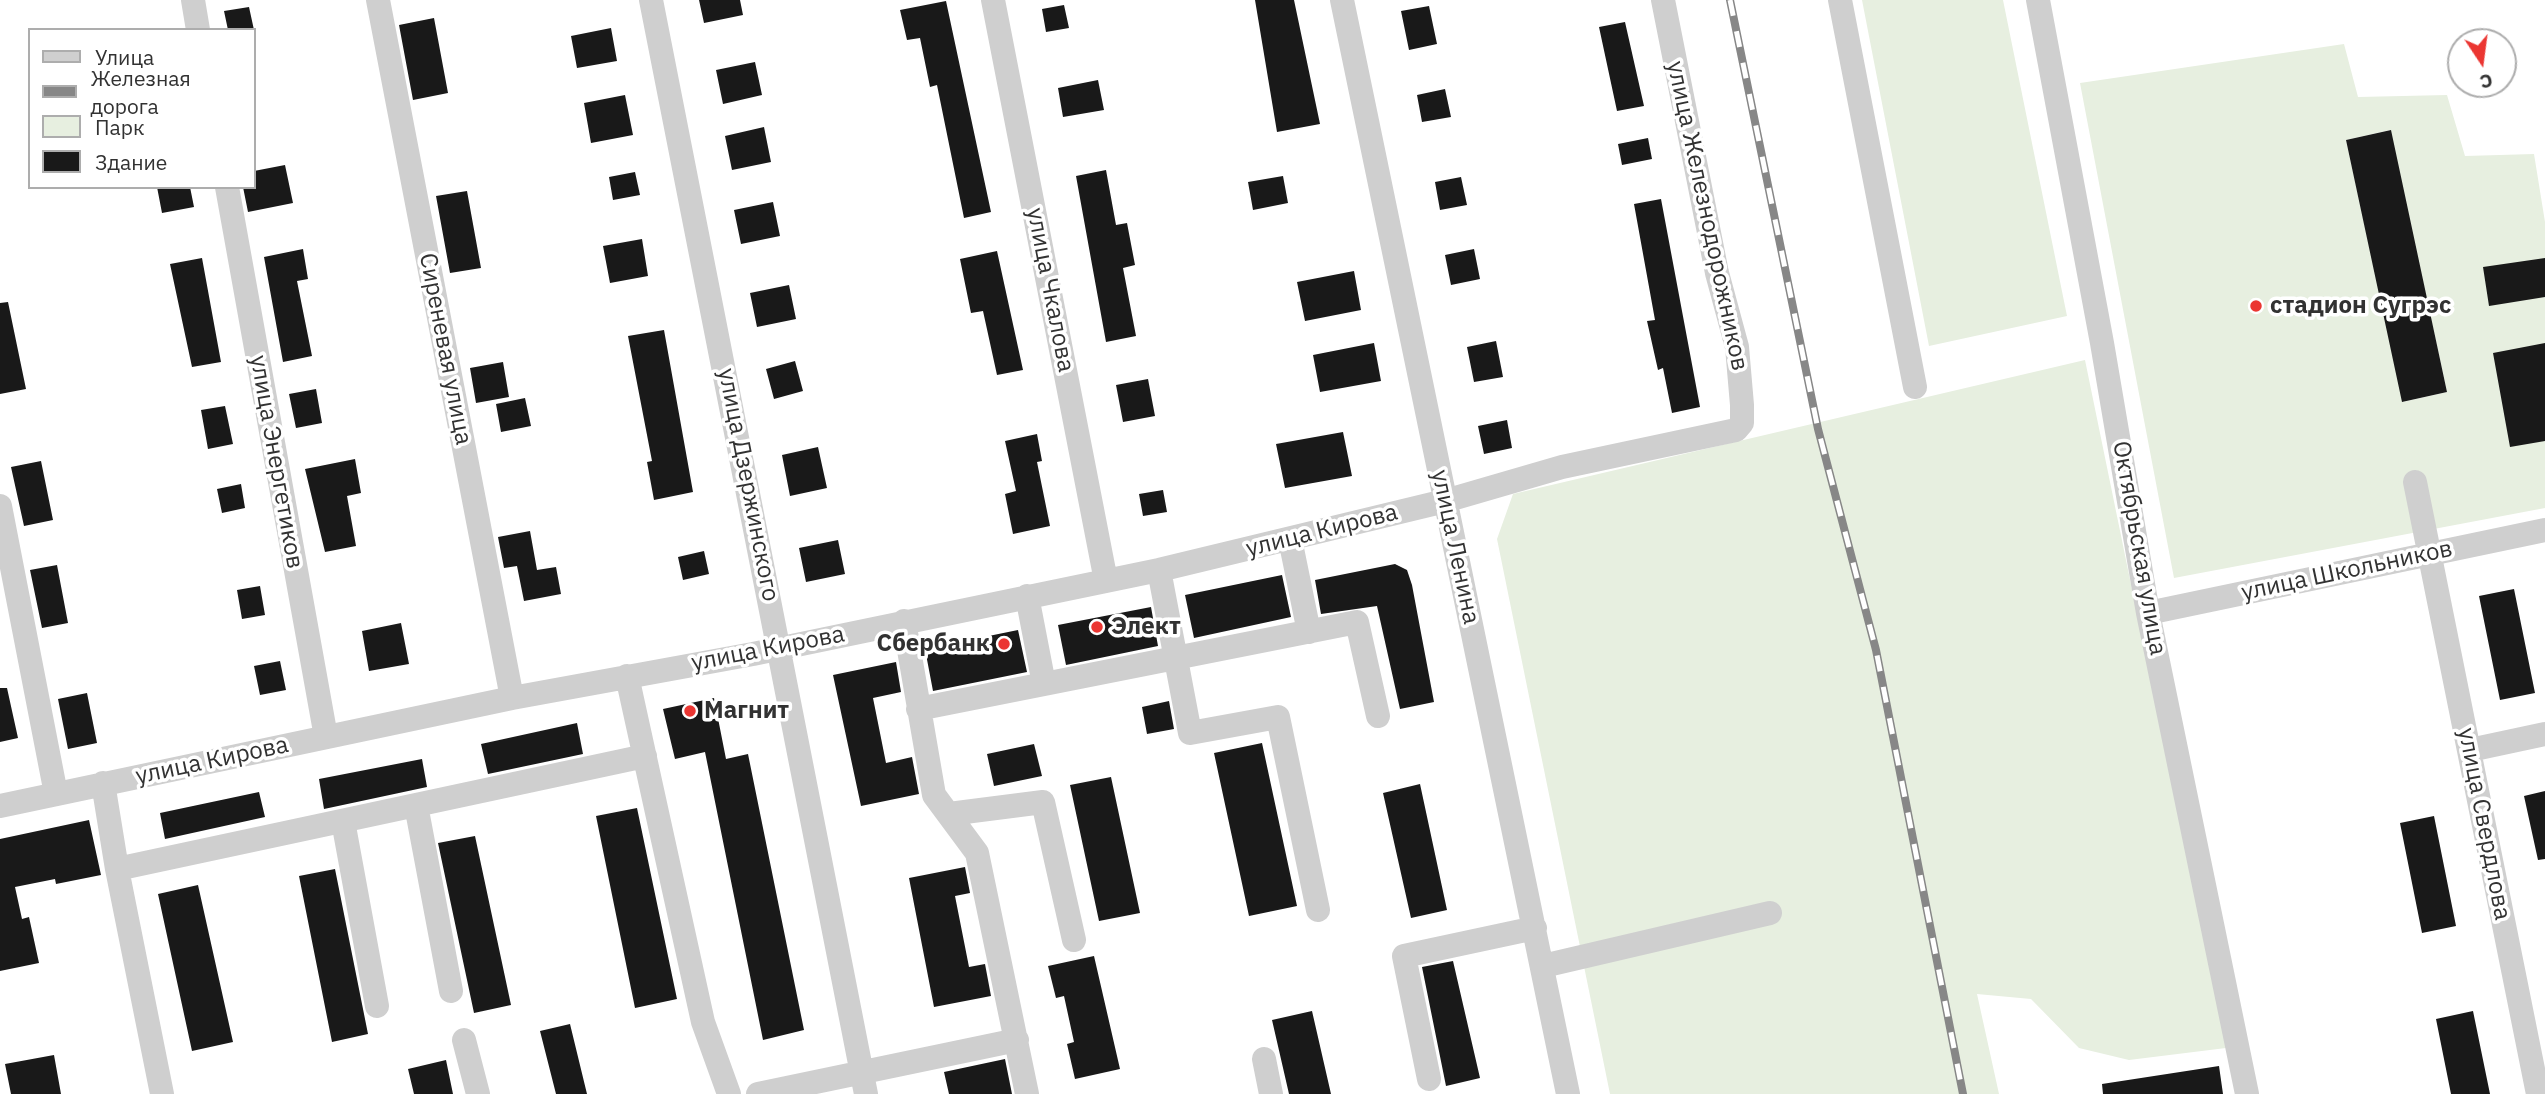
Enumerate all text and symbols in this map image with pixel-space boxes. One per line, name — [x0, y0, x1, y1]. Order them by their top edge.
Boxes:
legend — [28, 28, 256, 189]
north arrow — [2447, 28, 2517, 98]
text: Улица — [95, 43, 154, 71]
street label: улица Железнодорожников — [1660, 59, 1754, 373]
text: Железная дорога — [91, 64, 191, 120]
text: С — [2478, 68, 2495, 95]
text: Парк — [95, 113, 145, 141]
text: Здание — [95, 148, 167, 176]
street label: улица Чкалова — [1020, 205, 1080, 375]
street label: Сиреневая улица — [412, 251, 478, 447]
place label: стадион Сугрэс — [2270, 292, 2451, 320]
marker: стадион Сугрэс — [2248, 298, 2264, 314]
street label: улица Энергетиков — [243, 353, 309, 571]
street label: улица Дзержинского — [711, 366, 785, 604]
street label: Октябрьская улица — [2106, 439, 2172, 657]
street label: улица Ленина — [1425, 467, 1485, 627]
street label: улица Кирова — [1243, 498, 1401, 564]
street label: улица Школьников — [2239, 535, 2455, 607]
place label: Элект — [1111, 613, 1181, 641]
marker: Элект — [1089, 619, 1105, 635]
street label: улица Кирова — [689, 620, 847, 678]
place label: Сбербанк — [877, 630, 990, 658]
marker: Сбербанк — [996, 636, 1012, 652]
place label: Магнит — [704, 697, 789, 725]
marker: Магнит — [682, 703, 698, 719]
street label: улица Свердлова — [2451, 726, 2517, 922]
street label: улица Кирова — [133, 731, 291, 791]

